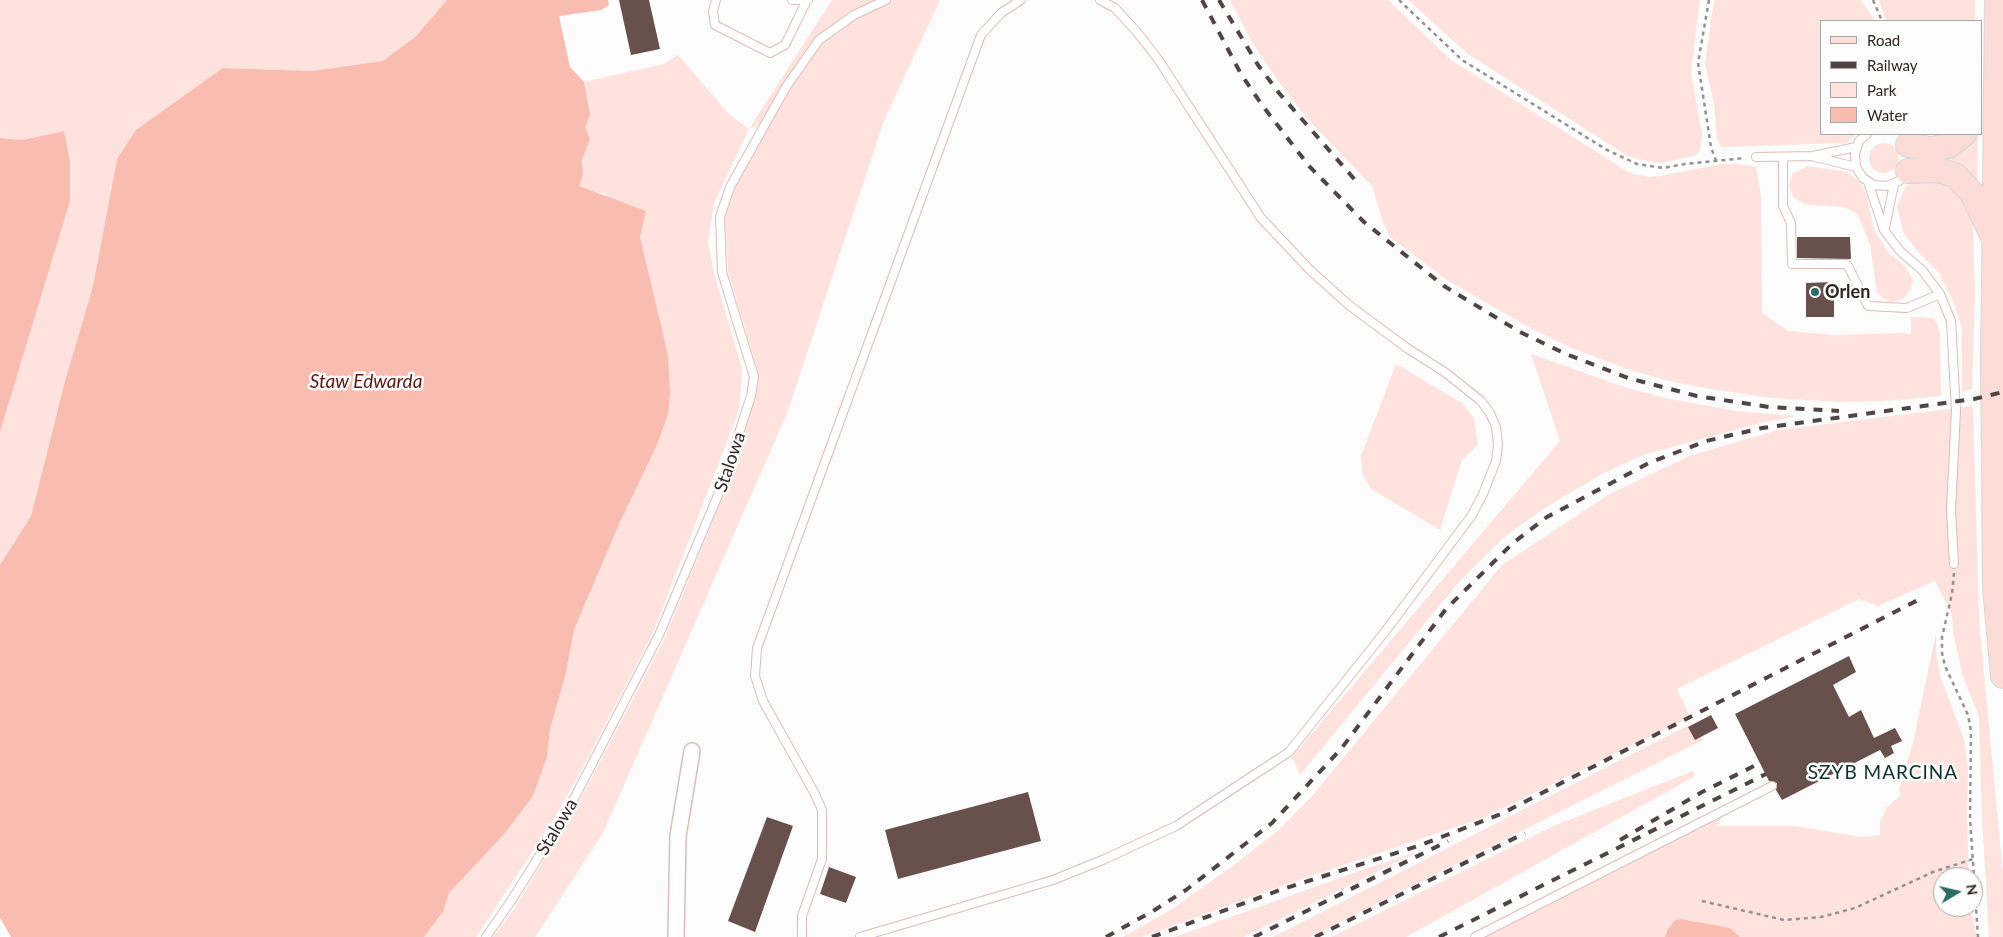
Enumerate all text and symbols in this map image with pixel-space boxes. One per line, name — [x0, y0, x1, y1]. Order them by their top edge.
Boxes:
legend — [1820, 20, 1983, 135]
text: Road — [1867, 31, 1900, 49]
text: Railway — [1867, 56, 1918, 74]
text: Park — [1867, 81, 1896, 99]
text: Water — [1867, 106, 1908, 124]
place label: Orlen — [1825, 281, 1870, 303]
marker: Orlen — [1809, 286, 1821, 298]
water label: Staw Edwarda — [310, 371, 422, 393]
street label: Stalowa — [710, 429, 750, 495]
district label: SZYB MARCINA — [1806, 762, 1960, 784]
street label: Stalowa — [532, 795, 582, 859]
north arrow — [1933, 867, 1983, 917]
text: N — [1963, 883, 1982, 896]

